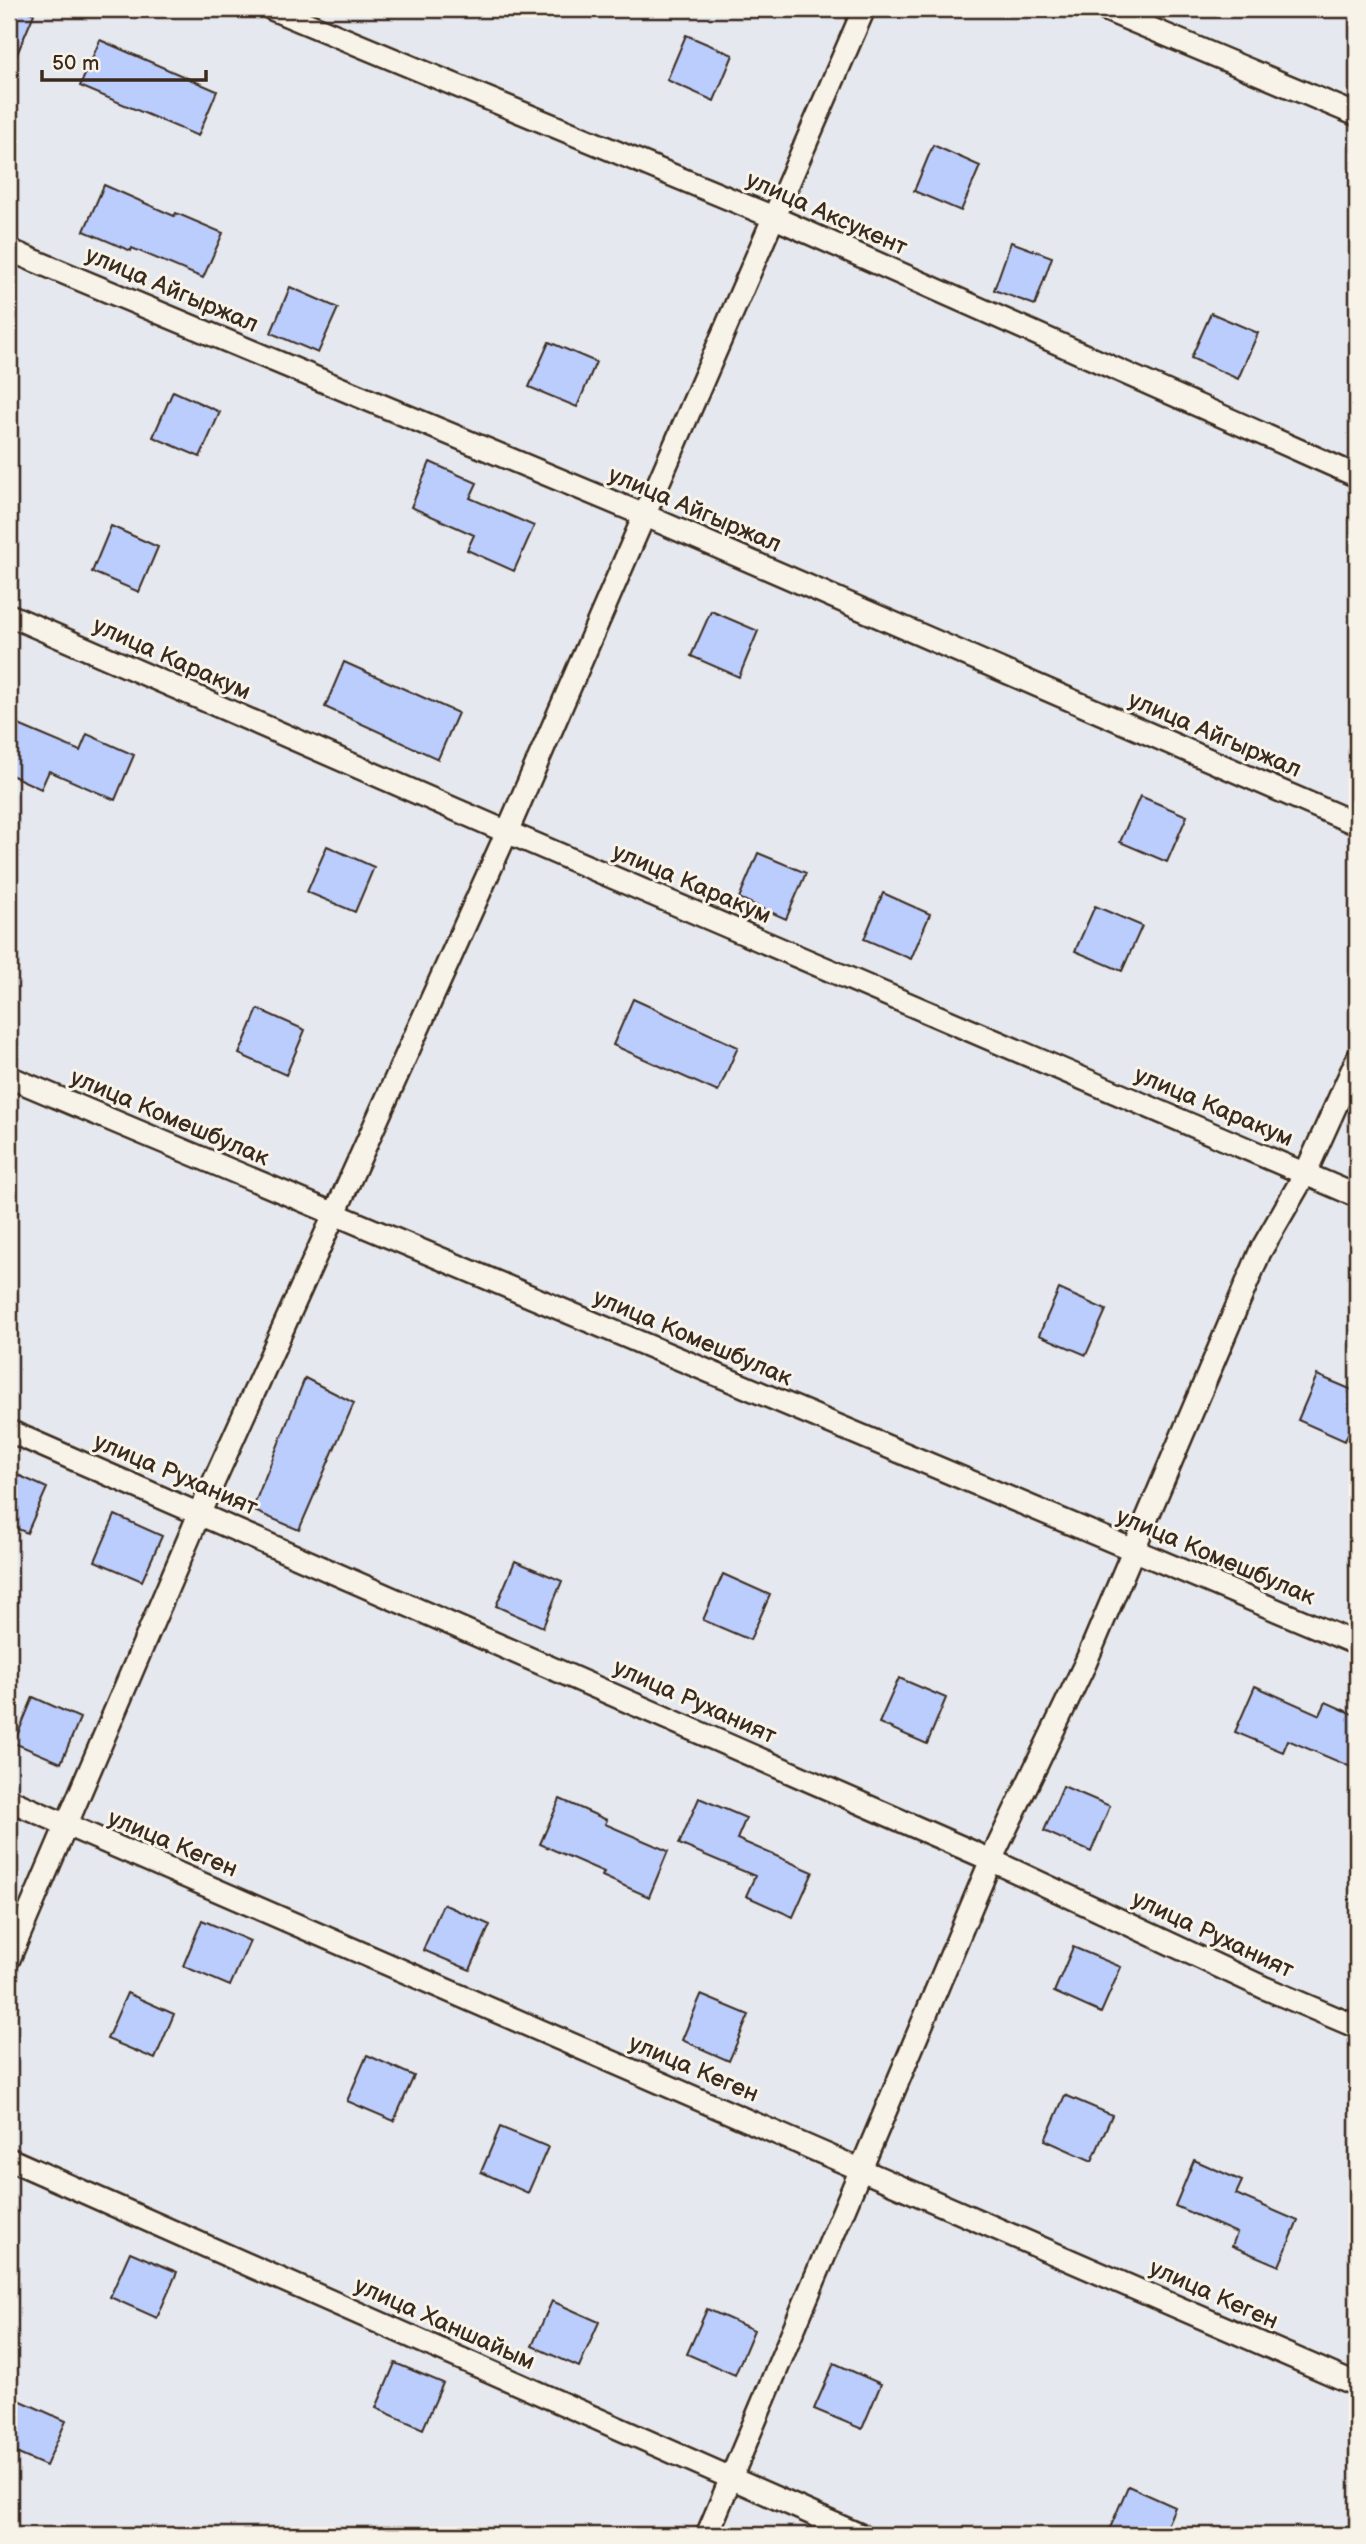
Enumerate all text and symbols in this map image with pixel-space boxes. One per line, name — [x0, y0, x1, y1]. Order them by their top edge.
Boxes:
scale bar — [42, 38, 206, 82]
text: 50 m — [52, 51, 99, 76]
street label: улица Аксукент — [742, 165, 912, 262]
street label: улица Айгыржал — [81, 240, 263, 339]
street label: улица Айгыржал — [604, 460, 786, 559]
street label: улица Каракум — [88, 611, 255, 706]
street label: улица Айгыржал — [1124, 685, 1306, 784]
street label: улица Каракум — [608, 837, 776, 930]
street label: улица Каракум — [1130, 1060, 1298, 1153]
street label: улица Комешбулак — [66, 1062, 274, 1173]
street label: улица Комешбулак — [589, 1282, 797, 1393]
street label: улица Руханият — [89, 1427, 262, 1522]
street label: улица Комешбулак — [1112, 1501, 1320, 1612]
street label: улица Руханият — [609, 1653, 781, 1750]
street label: улица Кеген — [104, 1803, 242, 1884]
street label: улица Руханият — [1127, 1884, 1298, 1985]
street label: улица Кеген — [625, 2028, 763, 2109]
street label: улица Кеген — [1145, 2253, 1283, 2336]
street label: улица Ханшайым — [350, 2271, 540, 2376]

